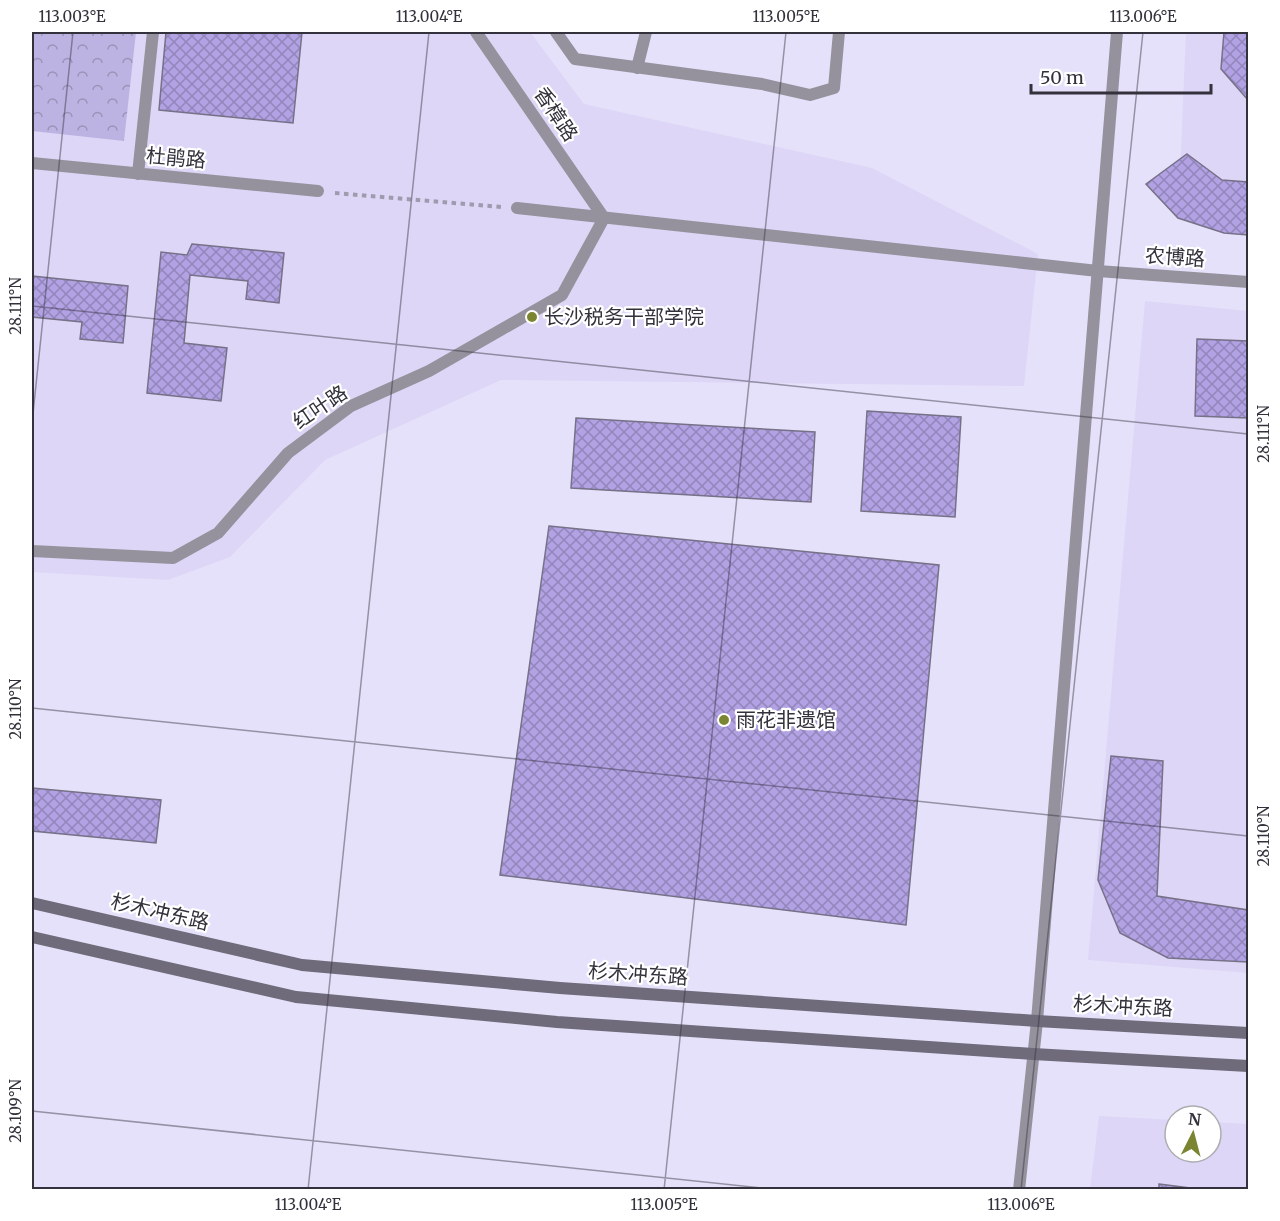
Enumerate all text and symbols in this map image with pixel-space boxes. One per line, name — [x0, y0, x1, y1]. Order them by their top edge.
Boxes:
text: 113.003°E — [39, 7, 106, 26]
text: 113.004°E — [396, 7, 463, 26]
text: 113.005°E — [752, 7, 820, 26]
text: 113.006°E — [1109, 7, 1177, 26]
scale bar — [1031, 57, 1211, 95]
text: 50 m — [1040, 66, 1084, 89]
street label: 香樟路 — [529, 82, 584, 146]
street label: 杜鹃路 — [145, 142, 207, 173]
street label: 农博路 — [1144, 242, 1206, 271]
text: 28.111°N — [6, 277, 25, 335]
place label: 长沙税务干部学院 — [544, 304, 704, 329]
marker: 长沙税务干部学院 — [525, 310, 539, 324]
street label: 红叶路 — [288, 379, 352, 434]
text: 28.111°N — [1254, 405, 1273, 463]
text: 28.110°N — [6, 678, 25, 739]
place label: 雨花非遗馆 — [736, 707, 836, 732]
marker: 雨花非遗馆 — [717, 713, 731, 727]
text: 28.110°N — [1254, 805, 1273, 866]
street label: 杉木冲东路 — [109, 888, 212, 935]
street label: 杉木冲东路 — [587, 958, 689, 989]
street label: 杉木冲东路 — [1072, 990, 1174, 1021]
text: 28.109°N — [6, 1079, 25, 1143]
north arrow — [1163, 1104, 1223, 1164]
text: N — [1187, 1108, 1202, 1130]
text: 113.004°E — [275, 1195, 342, 1214]
text: 113.005°E — [630, 1195, 698, 1214]
text: 113.006°E — [987, 1195, 1055, 1214]

